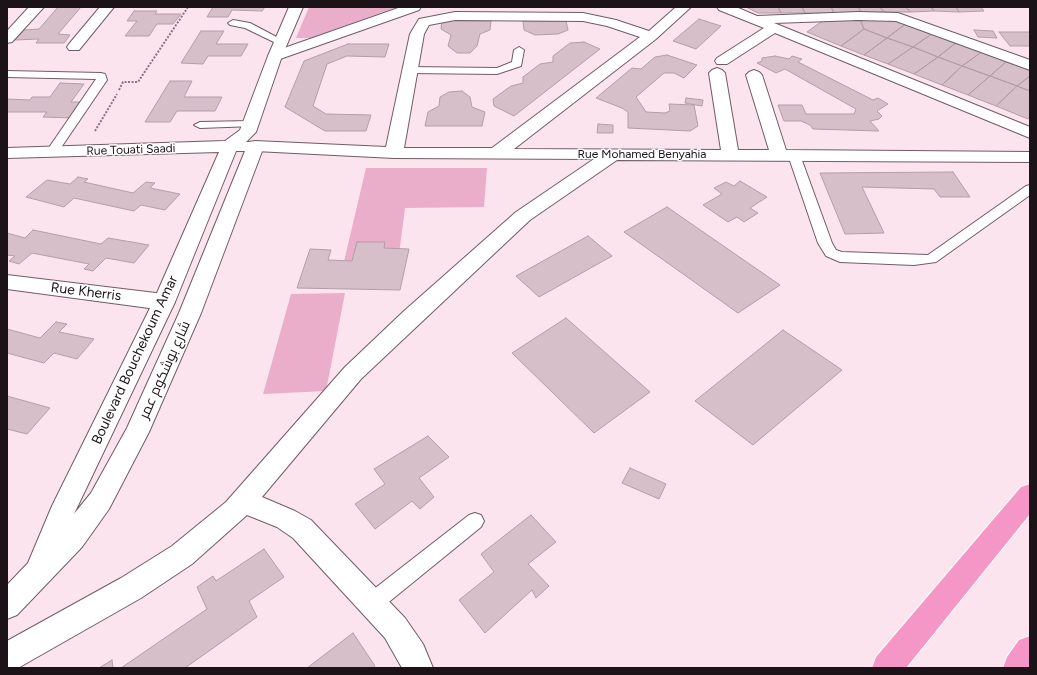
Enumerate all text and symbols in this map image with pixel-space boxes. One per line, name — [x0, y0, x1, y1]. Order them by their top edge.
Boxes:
street label: Rue Touati Saadi — [86, 141, 176, 159]
street label: Rue Mohamed Benyahia — [578, 147, 706, 161]
street label: Boulevard Bouchekoum Amar — [88, 273, 182, 447]
street label: Rue Kherris — [50, 279, 122, 305]
street label: شارع بوشكوم عمر — [136, 318, 194, 422]

